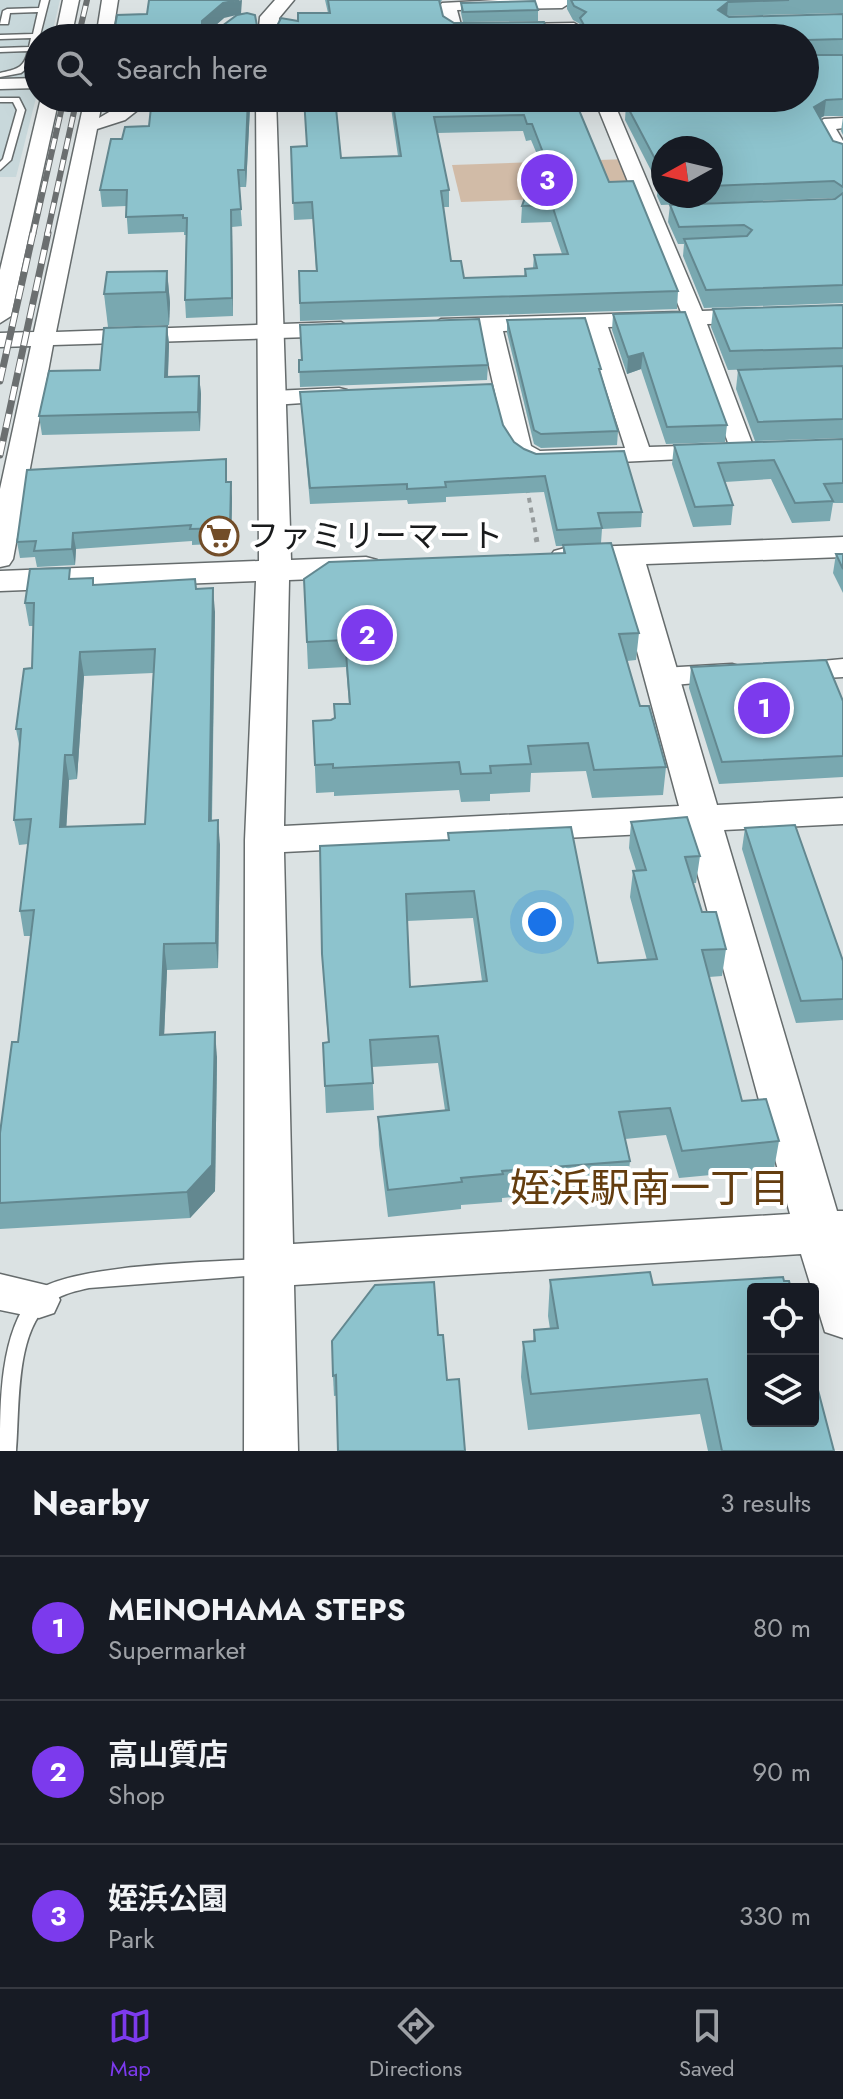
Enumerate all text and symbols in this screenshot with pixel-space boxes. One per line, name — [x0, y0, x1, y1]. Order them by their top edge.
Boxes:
search box — [24, 24, 819, 112]
icon: search — [52, 46, 96, 90]
text: Search here — [116, 47, 268, 90]
north arrow — [651, 136, 723, 208]
pin: 3 — [521, 150, 573, 210]
place label: ファミリーマート — [247, 513, 503, 559]
supermarket icon: ファミリーマート — [198, 515, 240, 557]
pin: 2 — [341, 605, 393, 665]
pin: 1 — [738, 678, 790, 738]
your location — [522, 902, 562, 942]
district label: 姪浜駅南一丁目 — [510, 1159, 790, 1217]
map controls — [747, 1283, 819, 1427]
button: locate — [747, 1283, 819, 1355]
button: layers — [747, 1355, 819, 1427]
text: Nearby — [32, 1479, 149, 1528]
text: 3 results — [720, 1484, 811, 1522]
text: MEINOHAMA STEPS — [108, 1588, 405, 1631]
text: 1 — [51, 1609, 65, 1647]
text: 80 m — [753, 1609, 811, 1647]
text: Supermarket — [108, 1631, 245, 1669]
text: 高山質店 — [108, 1733, 228, 1776]
text: 2 — [49, 1753, 67, 1791]
text: 90 m — [752, 1753, 811, 1791]
text: Shop — [108, 1776, 165, 1814]
text: 姪浜公園 — [108, 1877, 228, 1920]
text: 3 — [50, 1897, 66, 1935]
text: 330 m — [739, 1897, 811, 1935]
text: Park — [108, 1920, 154, 1958]
tab: Map — [108, 2004, 152, 2084]
tab: Directions — [369, 2004, 462, 2084]
tab: Saved — [679, 2004, 735, 2084]

